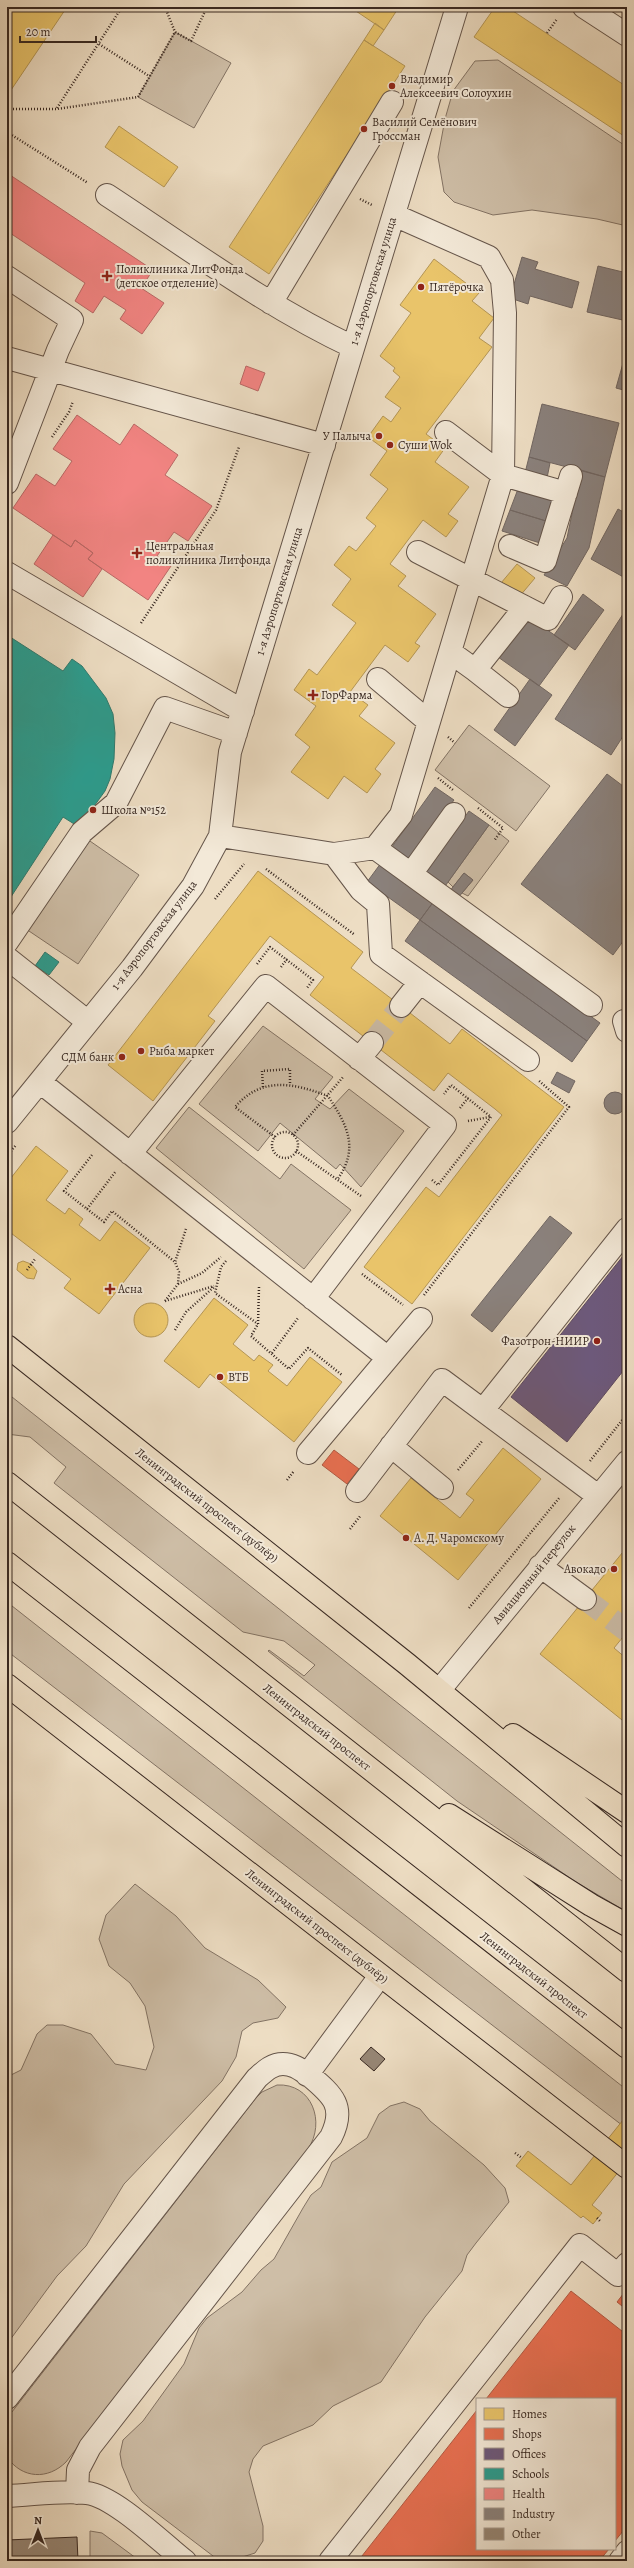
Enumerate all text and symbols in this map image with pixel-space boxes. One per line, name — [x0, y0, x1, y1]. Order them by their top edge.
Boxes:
scale bar — [20, 18, 96, 44]
text: 20 m — [26, 24, 50, 40]
place label: Владимир Алексеевич Солоухин — [399, 71, 512, 101]
marker: Владимир Алексеевич Солоухин — [387, 81, 397, 91]
place label: Василий Семёнович Гроссман — [372, 114, 477, 144]
marker: Василий Семёнович Гроссман — [359, 124, 369, 134]
street label: 1-я Аэропортовская улица — [346, 214, 400, 347]
place label: Поликлиника ЛитФонда (детское отделение) — [116, 261, 244, 291]
marker: Поликлиника ЛитФонда (детское отделение) — [101, 270, 113, 282]
place label: Пятёрочка — [429, 279, 484, 295]
marker: Пятёрочка — [416, 282, 426, 292]
place label: У Палыча — [323, 428, 371, 444]
marker: У Палыча — [374, 431, 384, 441]
place label: Суши Wok — [398, 437, 452, 453]
marker: Суши Wok — [385, 440, 395, 450]
street label: 1-я Аэропортовская улица — [252, 524, 306, 657]
place label: Центральная поликлиника Литфонда — [146, 538, 271, 568]
marker: Центральная поликлиника Литфонда — [131, 547, 143, 559]
place label: ГорФарма — [321, 687, 373, 703]
marker: ГорФарма — [308, 690, 318, 700]
place label: Школа №152 — [101, 802, 166, 818]
marker: Школа №152 — [88, 805, 98, 815]
street label: 1-я Аэропортовская улица — [107, 877, 201, 993]
place label: Рыба маркет — [149, 1043, 215, 1059]
marker: Рыба маркет — [136, 1046, 146, 1056]
place label: СДМ банк — [61, 1049, 114, 1065]
marker: СДМ банк — [117, 1052, 127, 1062]
place label: Асна — [117, 1281, 143, 1297]
marker: Асна — [105, 1284, 115, 1294]
place label: Фазотрон-НИИР — [501, 1333, 589, 1349]
marker: Фазотрон-НИИР — [592, 1336, 602, 1346]
place label: ВТБ — [228, 1369, 249, 1385]
marker: ВТБ — [215, 1372, 225, 1382]
street label: Ленинградский проспект (дублёр) — [132, 1444, 282, 1566]
street label: Авиационный переулок — [488, 1521, 579, 1628]
place label: А. Д. Чаромскому — [413, 1530, 504, 1546]
marker: А. Д. Чаромскому — [401, 1533, 411, 1543]
place label: Авокадо — [563, 1561, 606, 1577]
marker: Авокадо — [609, 1564, 619, 1574]
street label: Ленинградский проспект — [260, 1680, 375, 1775]
street label: Ленинградский проспект (дублёр) — [242, 1865, 392, 1987]
street label: Ленинградский проспект — [477, 1928, 592, 2023]
legend — [476, 2398, 616, 2550]
text: Homes — [512, 2406, 547, 2422]
text: Shops — [512, 2426, 542, 2442]
text: Offices — [512, 2446, 546, 2462]
text: Schools — [512, 2466, 549, 2482]
text: Health — [512, 2486, 546, 2502]
text: Industry — [512, 2506, 555, 2522]
north arrow — [18, 2510, 58, 2550]
text: N — [34, 2513, 42, 2528]
text: Other — [512, 2526, 541, 2542]

